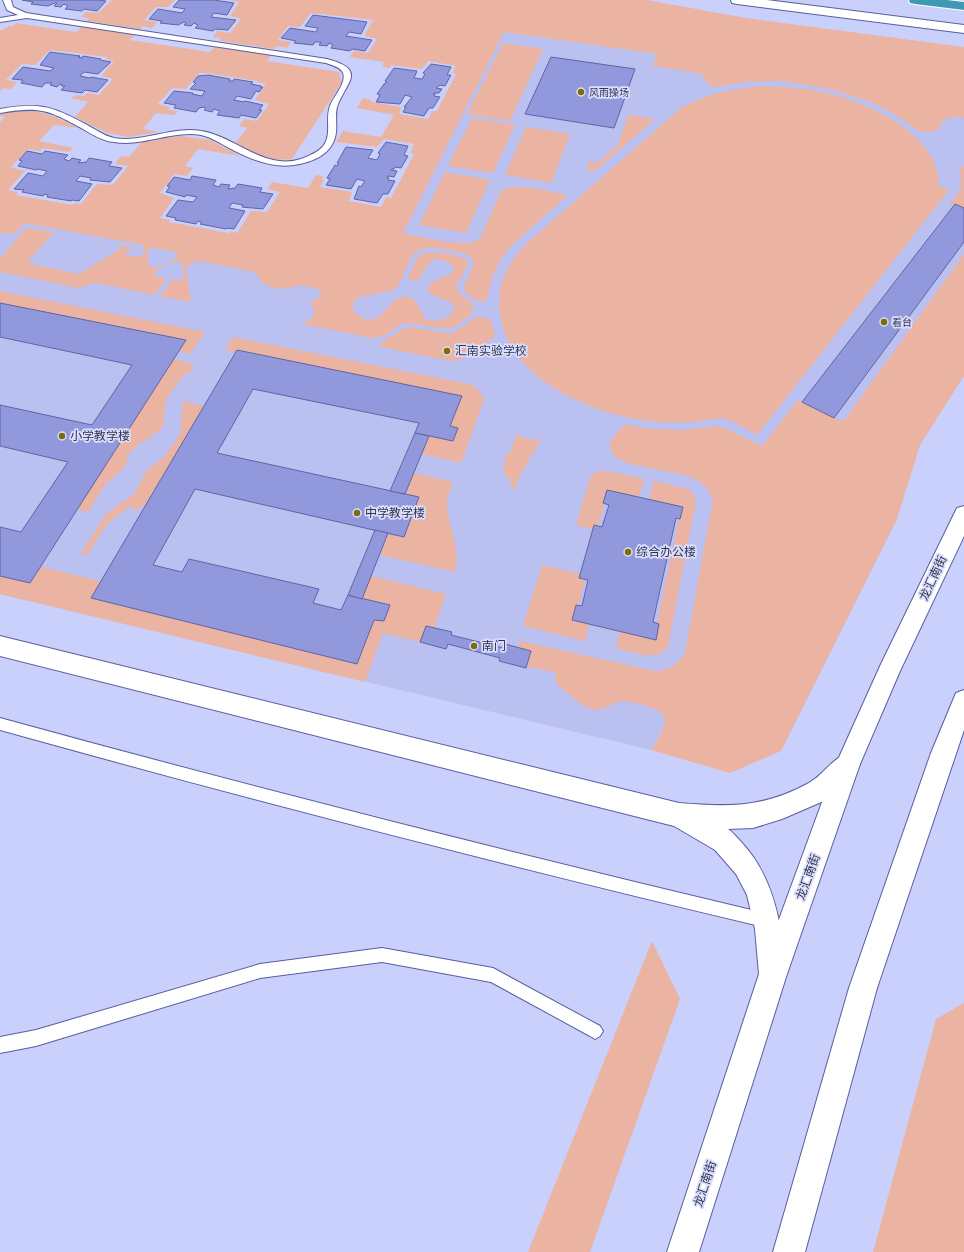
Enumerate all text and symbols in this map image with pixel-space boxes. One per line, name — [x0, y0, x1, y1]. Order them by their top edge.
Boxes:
marker: 风雨操场 — [576, 87, 586, 97]
place label: 风雨操场 — [589, 87, 629, 99]
marker: 看台 — [879, 317, 889, 327]
place label: 看台 — [892, 317, 912, 329]
place label: 汇南实验学校 — [455, 344, 527, 359]
marker: 汇南实验学校 — [442, 346, 452, 356]
place label: 小学教学楼 — [70, 429, 130, 444]
marker: 小学教学楼 — [57, 431, 67, 441]
place label: 中学教学楼 — [365, 506, 425, 521]
marker: 中学教学楼 — [352, 508, 362, 518]
place label: 综合办公楼 — [636, 545, 696, 560]
marker: 综合办公楼 — [623, 547, 633, 557]
street label: 龙汇南街 — [917, 553, 950, 603]
place label: 南门 — [482, 639, 506, 654]
marker: 南门 — [469, 641, 479, 651]
street label: 龙汇南街 — [793, 852, 824, 902]
street label: 龙汇南街 — [691, 1159, 720, 1209]

